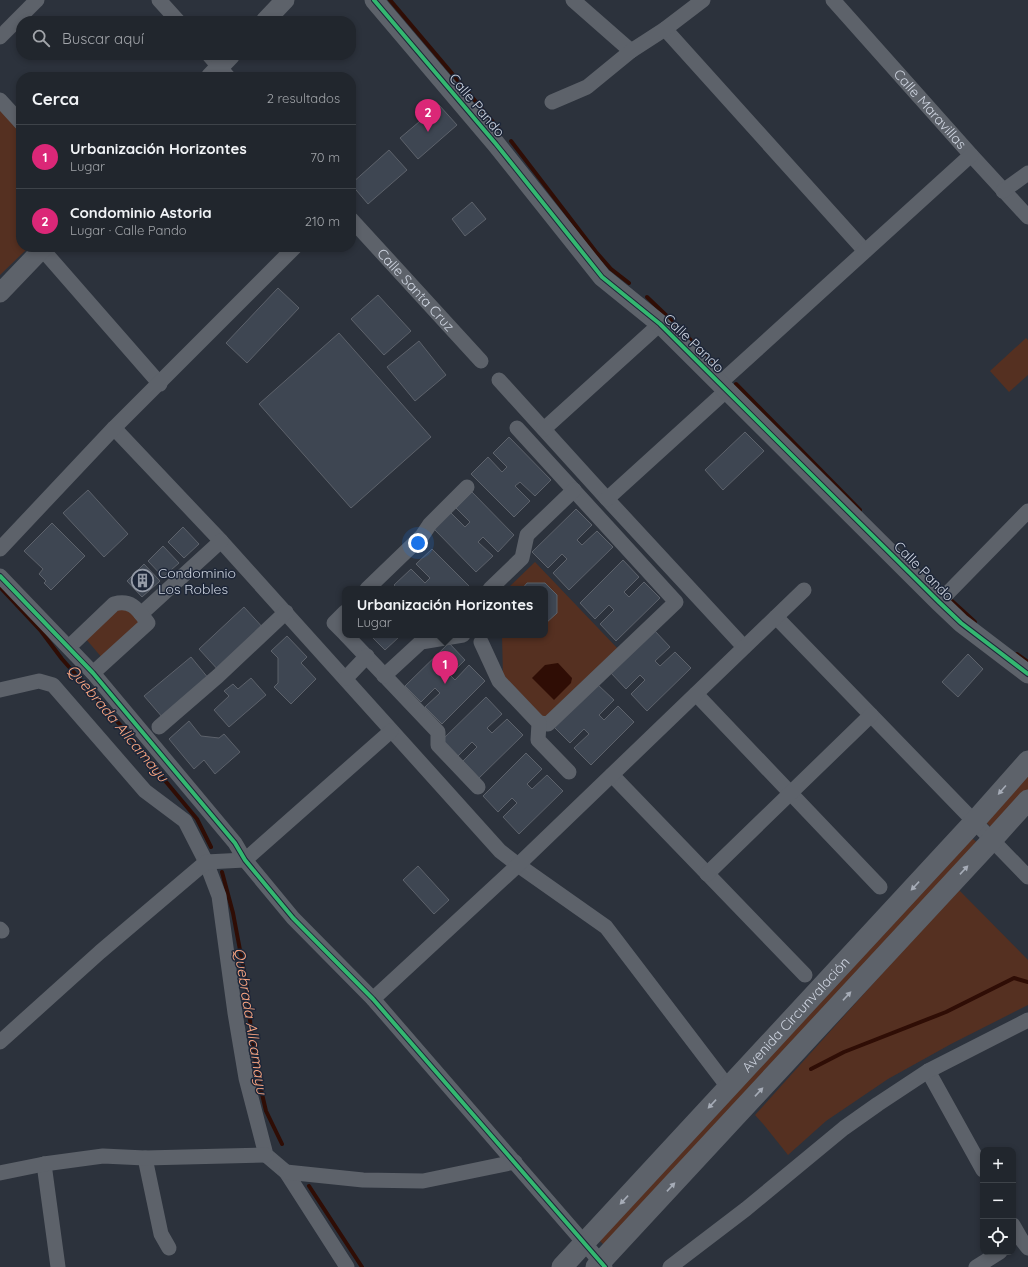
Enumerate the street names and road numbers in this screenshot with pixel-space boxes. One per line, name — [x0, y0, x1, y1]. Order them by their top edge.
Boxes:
street label: Calle Maravillas — [890, 65, 970, 153]
street label: Calle Pando — [445, 70, 509, 140]
street label: Calle Santa Cruz — [373, 244, 459, 335]
street label: Calle Pando — [660, 310, 728, 376]
street label: Calle Pando — [890, 537, 958, 605]
street label: Avenida Circunvalación — [738, 953, 854, 1076]

